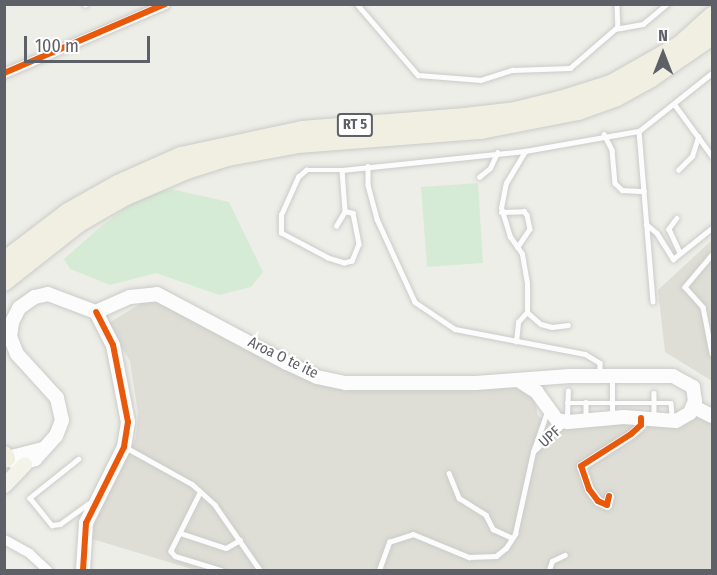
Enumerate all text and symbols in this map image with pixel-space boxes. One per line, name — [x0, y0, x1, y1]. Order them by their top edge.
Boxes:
scale bar — [27, 24, 153, 62]
north arrow — [633, 24, 693, 84]
text: N — [658, 26, 668, 45]
text: 100 m — [35, 35, 79, 57]
road number: RT 5 — [336, 114, 374, 136]
street label: Aroa O te ite — [245, 333, 321, 383]
street label: UPF — [535, 423, 565, 451]

